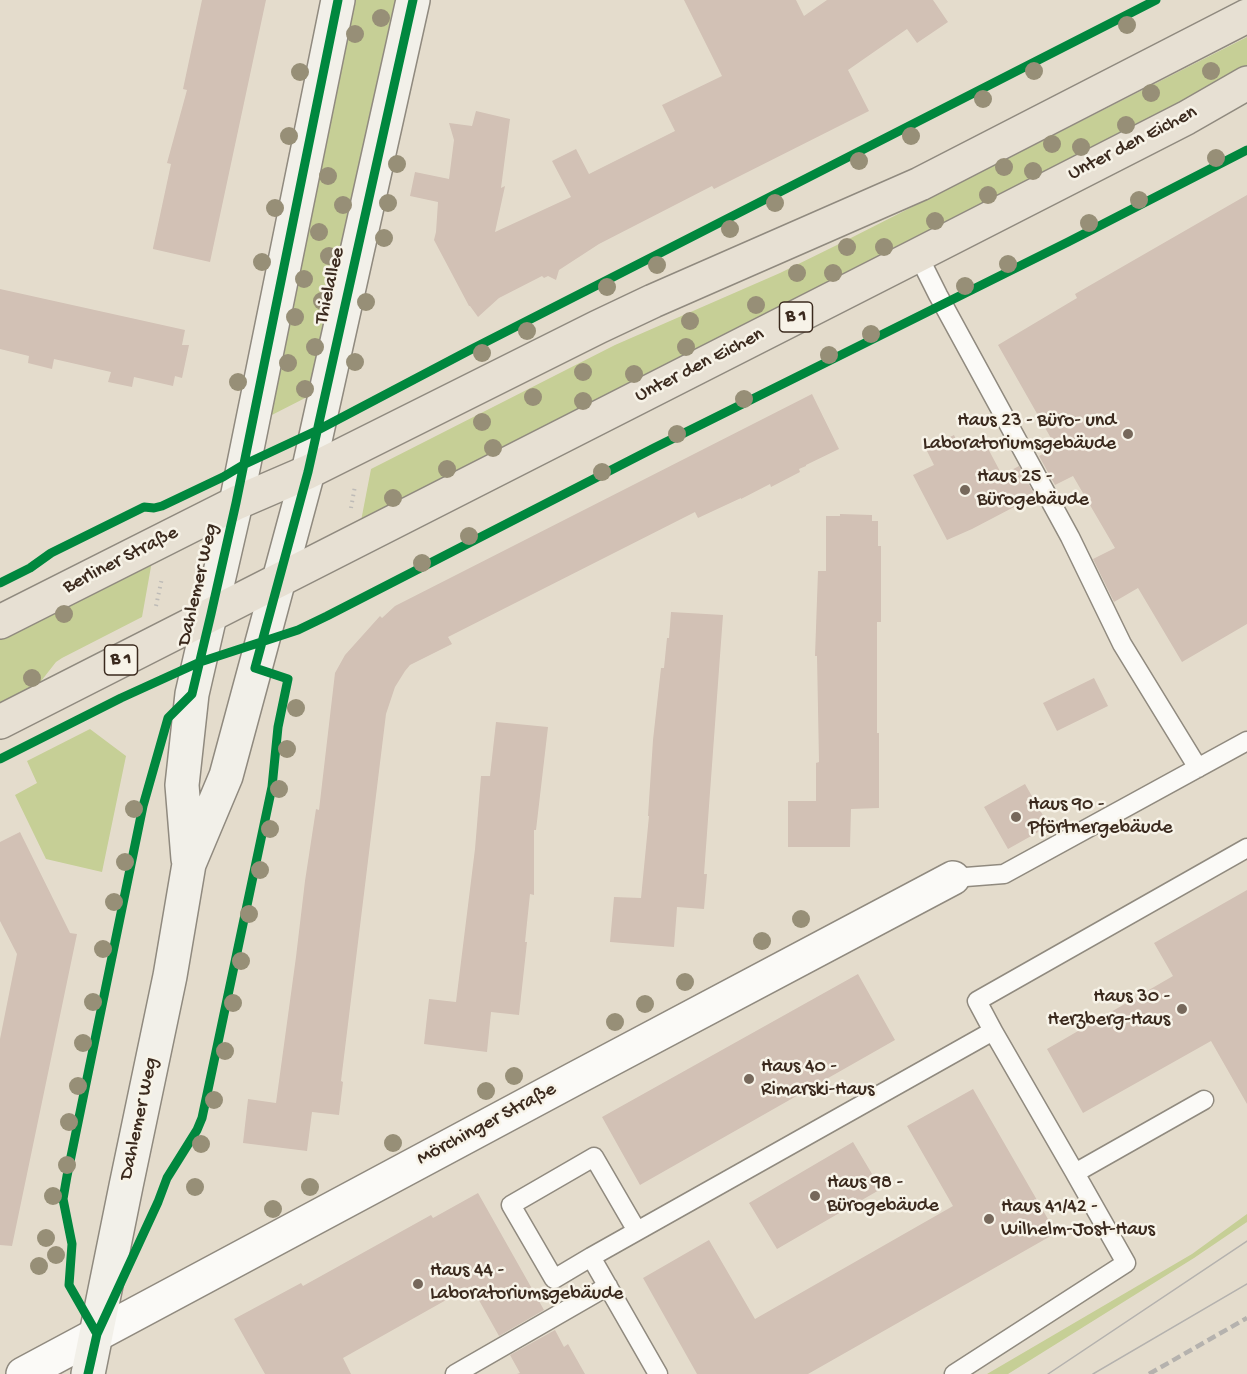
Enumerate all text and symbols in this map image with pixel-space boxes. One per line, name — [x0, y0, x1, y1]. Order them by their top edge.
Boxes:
street label: Unter den Eichen — [1064, 101, 1202, 187]
street label: Thielallee — [311, 245, 351, 327]
road number: B 1 — [780, 302, 812, 332]
street label: Unter den Eichen — [631, 323, 769, 409]
place label: Haus 23 - Büro- und Laboratoriumsgebäude — [923, 410, 1116, 457]
marker: Haus 23 - Büro- und Laboratoriumsgebäude — [1121, 427, 1135, 441]
place label: Haus 25 - Bürogebäude — [977, 466, 1089, 513]
marker: Haus 25 - Bürogebäude — [958, 483, 972, 497]
street label: Berliner Straße — [59, 522, 183, 600]
street label: Dahlemer Weg — [173, 522, 225, 648]
road number: B 1 — [104, 645, 138, 675]
place label: Haus 90 - Pförtnergebäude — [1028, 794, 1172, 841]
marker: Haus 90 - Pförtnergebäude — [1009, 810, 1023, 824]
place label: Haus 30 - Herzberg-Haus — [1047, 986, 1170, 1033]
marker: Haus 30 - Herzberg-Haus — [1175, 1002, 1189, 1016]
street label: Dahlemer Weg — [115, 1056, 165, 1182]
place label: Haus 40 - Rimarski-Haus — [761, 1056, 874, 1103]
marker: Haus 40 - Rimarski-Haus — [742, 1072, 756, 1086]
street label: Mörchinger Straße — [413, 1078, 561, 1172]
place label: Haus 98 - Bürogebäude — [827, 1172, 939, 1219]
marker: Haus 98 - Bürogebäude — [808, 1189, 822, 1203]
place label: Haus 41/42 - Wilhelm-Jost-Haus — [1001, 1196, 1155, 1243]
marker: Haus 41/42 - Wilhelm-Jost-Haus — [982, 1212, 996, 1226]
place label: Haus 44 - Laboratoriumsgebäude — [430, 1260, 623, 1307]
marker: Haus 44 - Laboratoriumsgebäude — [411, 1277, 425, 1291]

